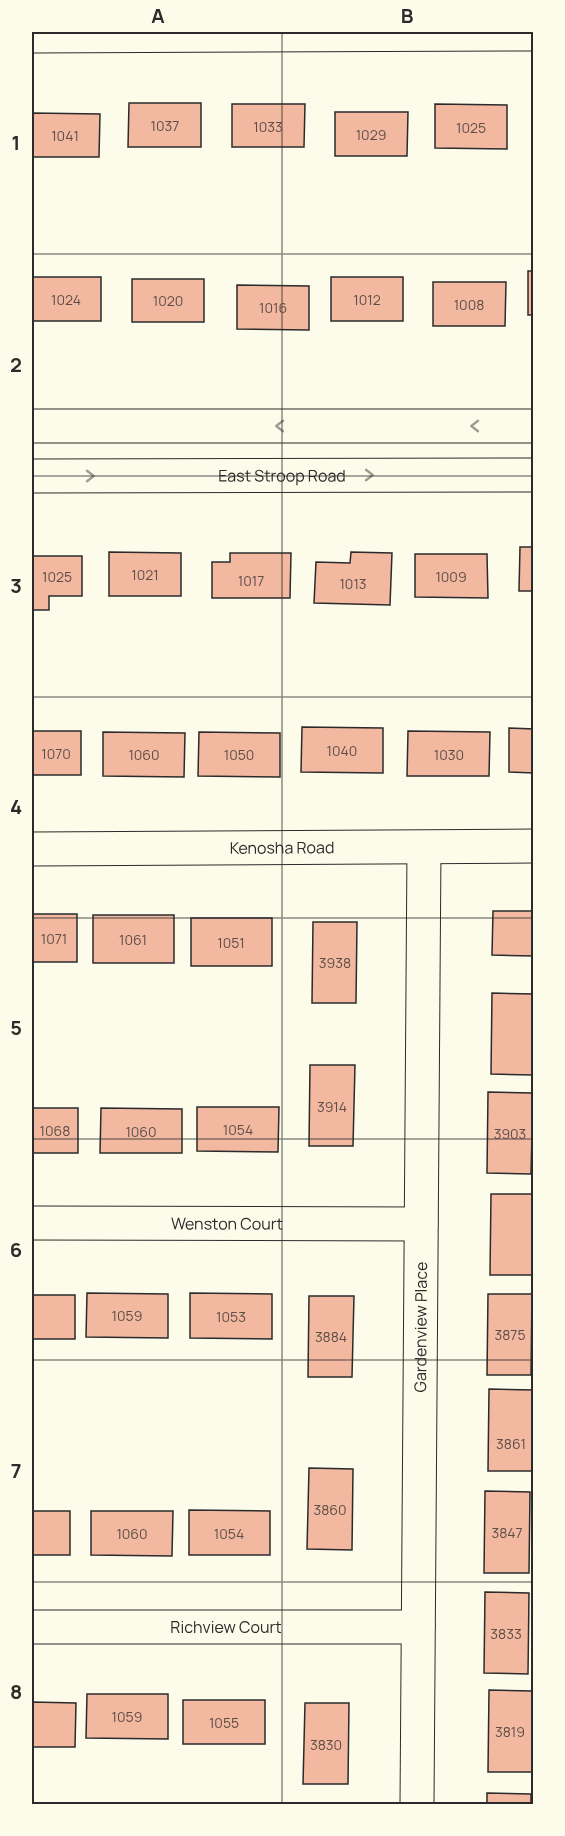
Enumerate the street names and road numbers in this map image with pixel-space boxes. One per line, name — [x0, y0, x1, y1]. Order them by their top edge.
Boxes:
street label: East Stroop Road — [218, 464, 346, 487]
street label: Kenosha Road — [230, 836, 334, 859]
street label: Wenston Court — [171, 1212, 283, 1235]
street label: Gardenview Place — [409, 1262, 432, 1392]
street label: Richview Court — [170, 1616, 282, 1638]

